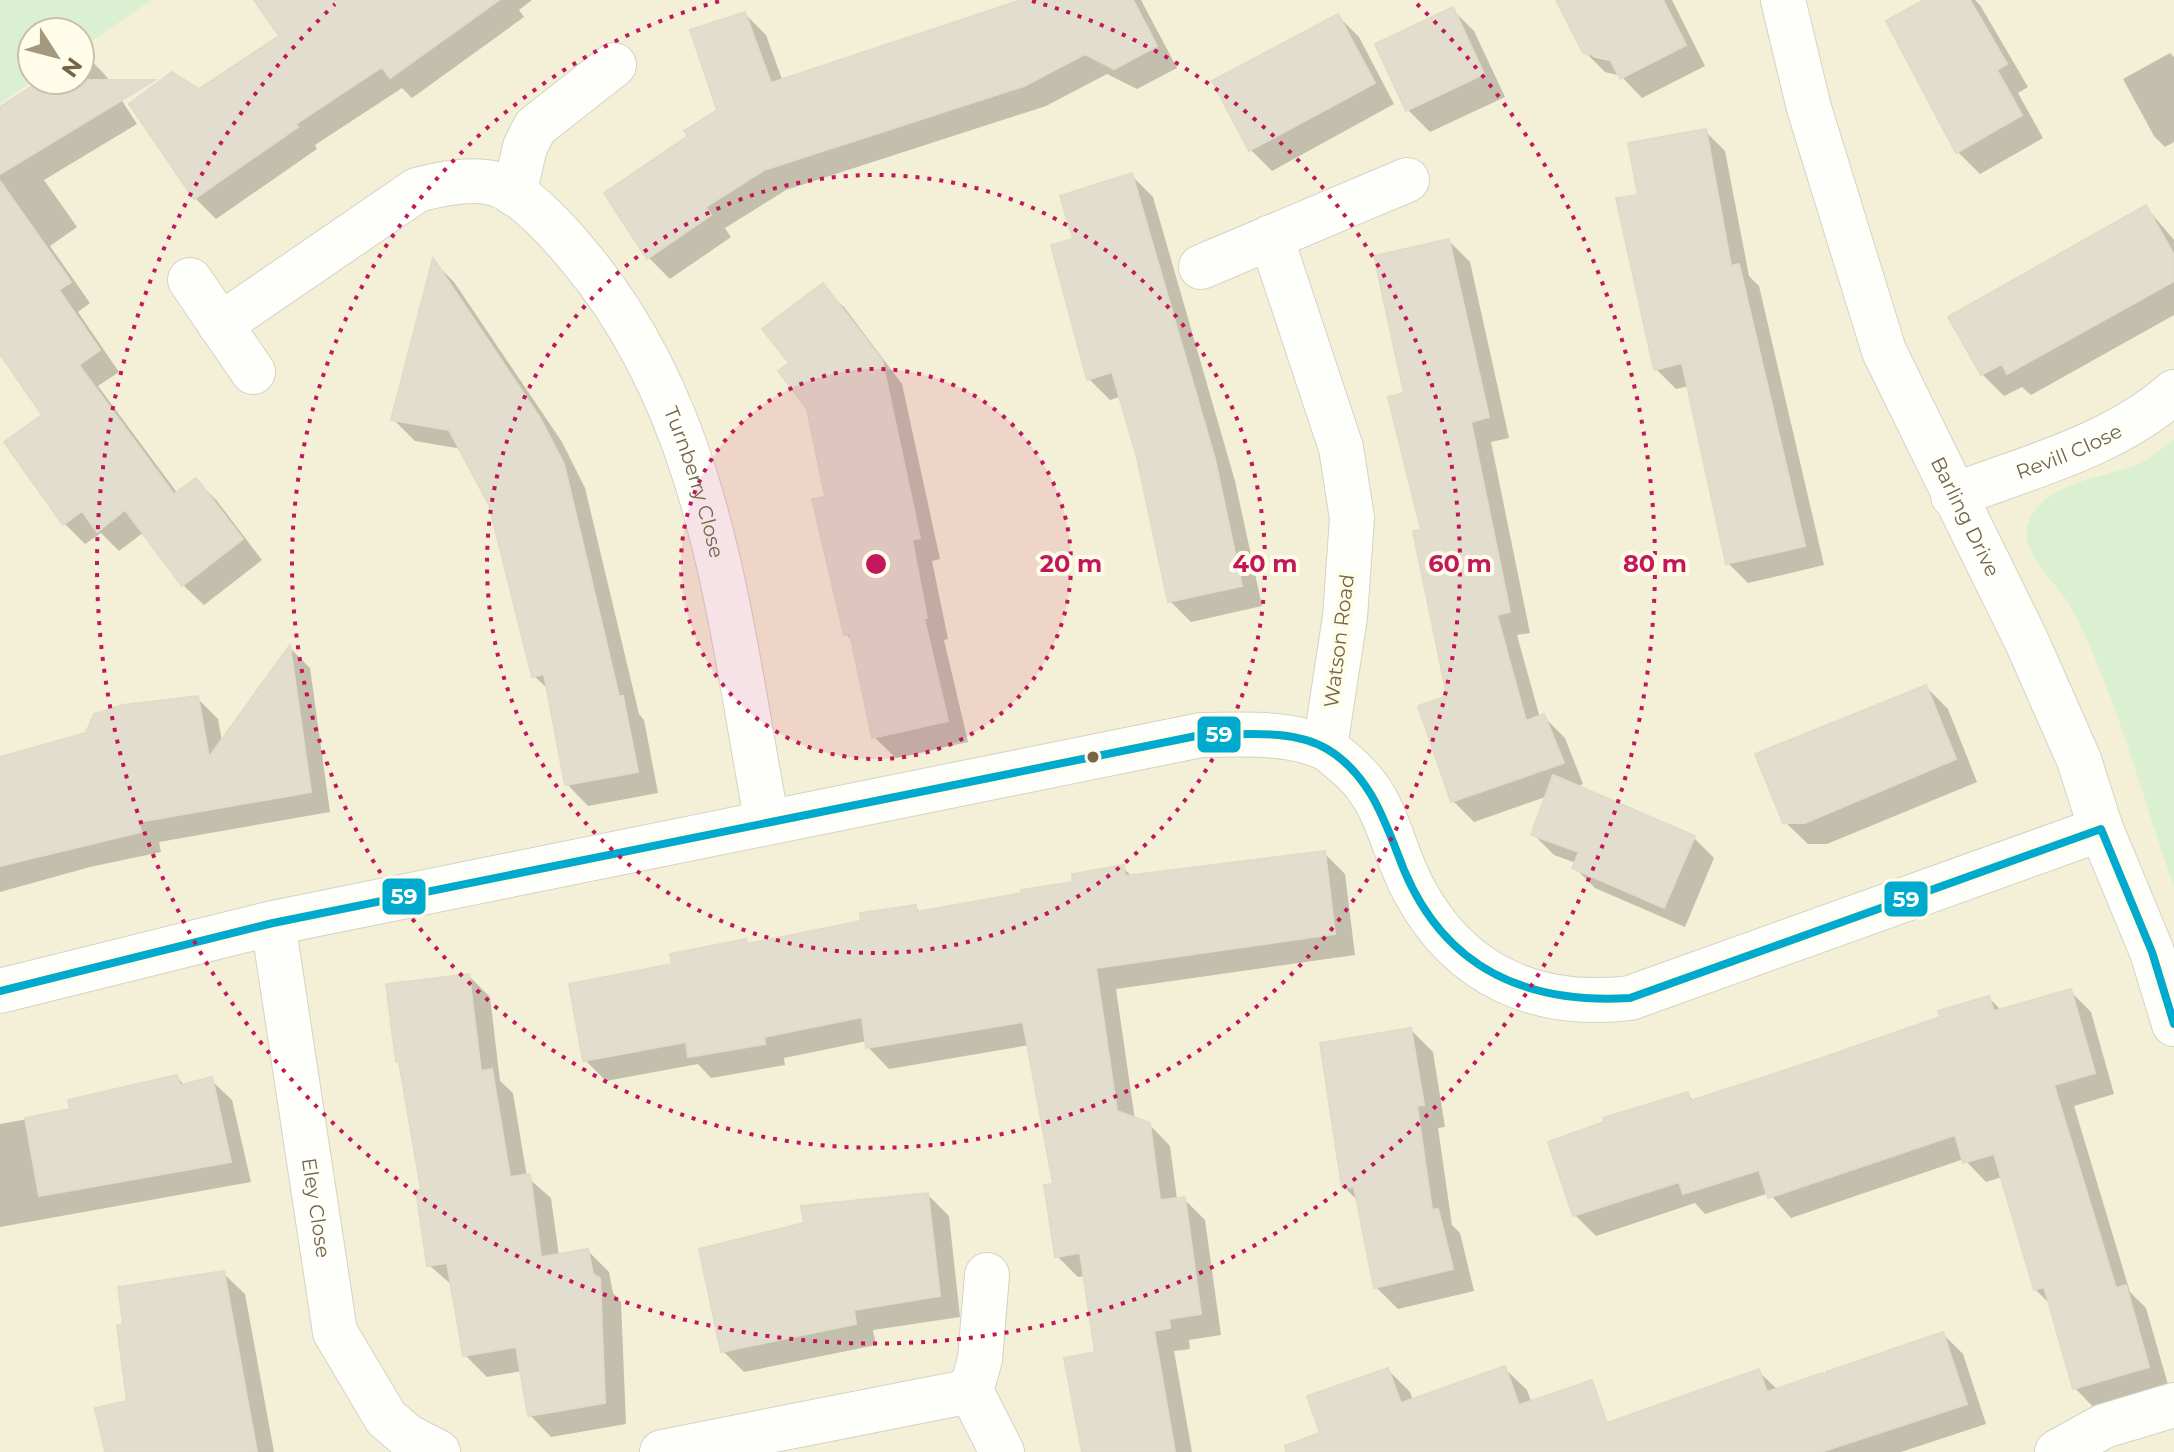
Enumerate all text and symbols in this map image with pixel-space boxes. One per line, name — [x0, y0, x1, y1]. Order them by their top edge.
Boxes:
north arrow — [16, 16, 96, 96]
text: N — [56, 52, 88, 83]
street label: Turnberry Close — [659, 403, 729, 560]
street label: Revill Close — [2013, 419, 2126, 484]
street label: Barling Drive — [1926, 453, 2005, 581]
text: 20 m — [1040, 549, 1102, 578]
text: 40 m — [1233, 549, 1297, 578]
text: 60 m — [1428, 549, 1492, 578]
text: 80 m — [1623, 549, 1687, 578]
centre of rings — [862, 550, 890, 578]
street label: Watson Road — [1319, 573, 1359, 709]
line badge: 59 — [1196, 715, 1242, 754]
text: 59 — [1205, 721, 1233, 748]
unlabelled marker — [1085, 749, 1101, 765]
line badge: 59 — [381, 877, 427, 916]
line badge: 59 — [1883, 880, 1929, 918]
text: 59 — [390, 883, 418, 910]
text: 59 — [1892, 886, 1920, 913]
street label: Eley Close — [297, 1156, 336, 1259]

